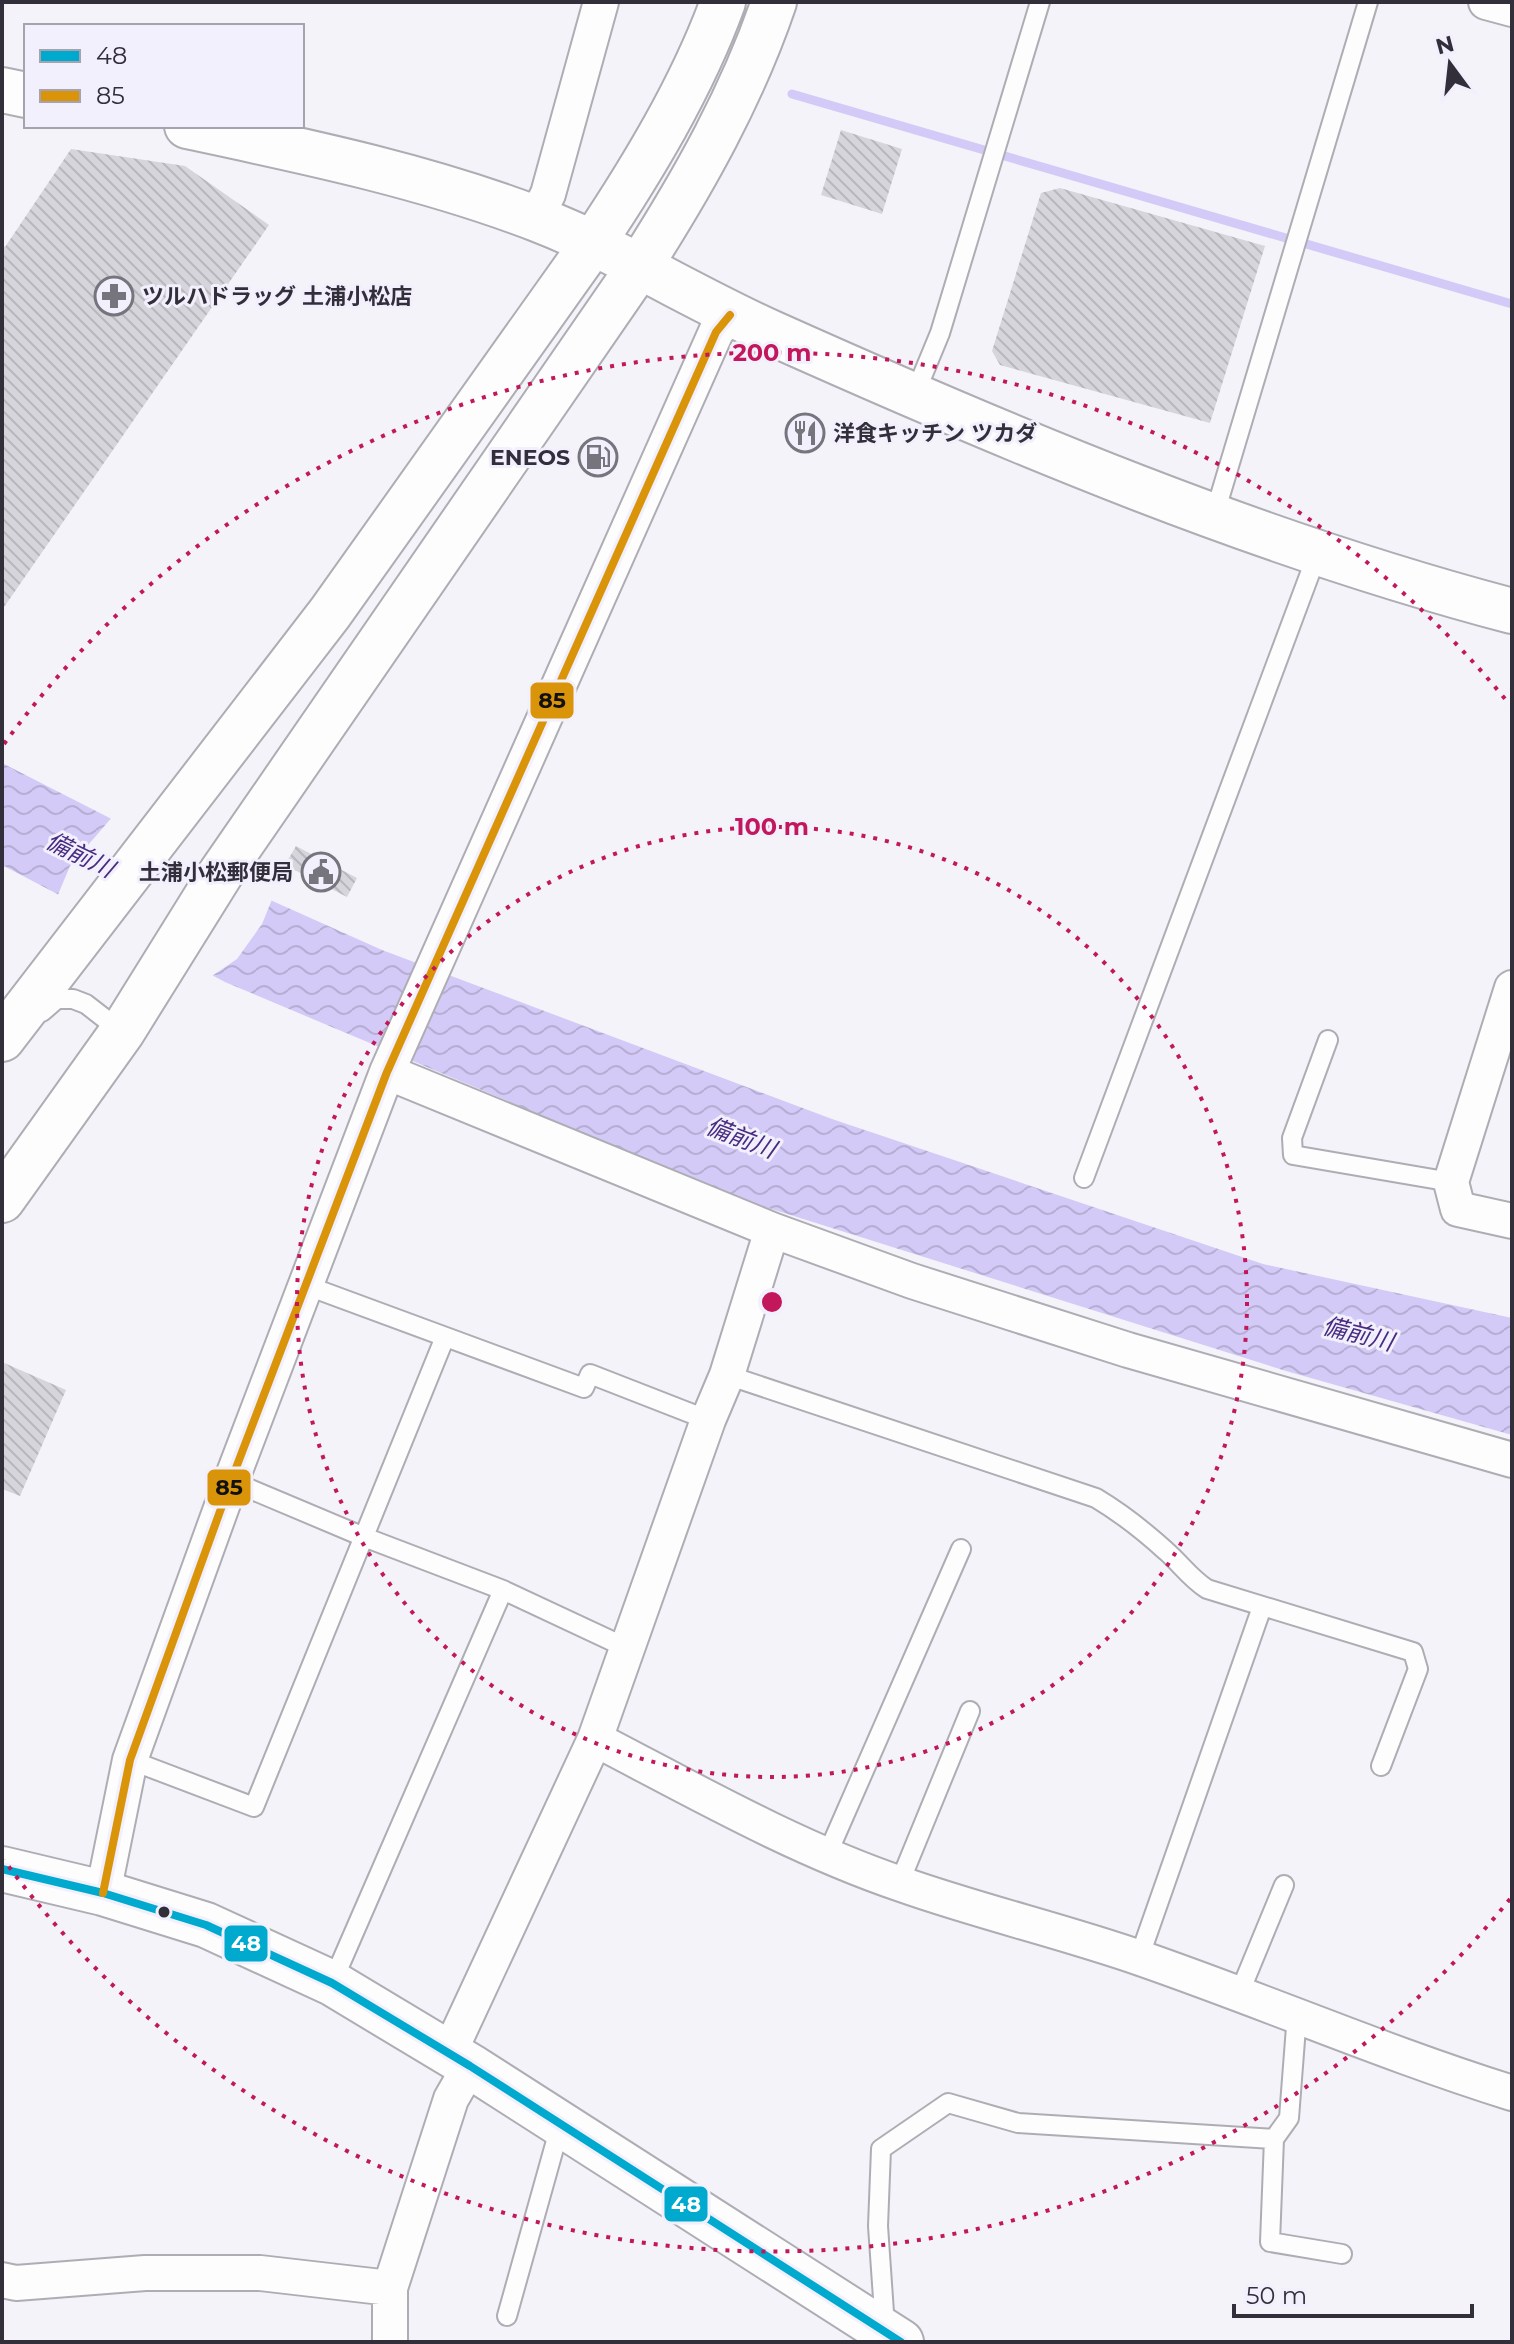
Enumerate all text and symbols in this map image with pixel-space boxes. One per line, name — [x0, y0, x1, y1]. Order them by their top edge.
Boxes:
legend — [24, 24, 304, 128]
north arrow — [1410, 24, 1490, 104]
text: N — [1433, 30, 1457, 61]
text: 48 — [96, 41, 127, 70]
text: 85 — [96, 81, 125, 110]
pharmacy icon: ツルハドラッグ 土浦小松店 — [93, 275, 135, 317]
place label: ツルハドラッグ 土浦小松店 — [142, 283, 412, 310]
text: 200 m — [733, 338, 811, 367]
restaurant icon: 洋食キッチン ツカダ — [784, 412, 826, 454]
place label: 洋食キッチン ツカダ — [833, 420, 1037, 447]
fuel station icon: ENEOS — [577, 436, 619, 478]
place label: ENEOS — [490, 444, 570, 471]
line badge: 85 — [529, 681, 575, 720]
text: 85 — [538, 687, 566, 714]
text: 100 m — [735, 812, 809, 841]
water label: 備前川 — [42, 826, 122, 885]
public building icon: 土浦小松郵便局 — [300, 851, 342, 893]
place label: 土浦小松郵便局 — [139, 859, 293, 886]
water label: 備前川 — [702, 1111, 783, 1165]
centre of rings — [758, 1288, 786, 1316]
water label: 備前川 — [1320, 1311, 1399, 1357]
line badge: 85 — [206, 1468, 252, 1507]
text: 85 — [215, 1474, 243, 1501]
unlabelled marker — [156, 1904, 172, 1920]
line badge: 48 — [223, 1924, 269, 1963]
text: 48 — [231, 1930, 261, 1957]
line badge: 48 — [663, 2185, 709, 2223]
text: 48 — [671, 2191, 701, 2218]
scale bar — [1234, 2268, 1472, 2318]
text: 50 m — [1246, 2281, 1307, 2310]

